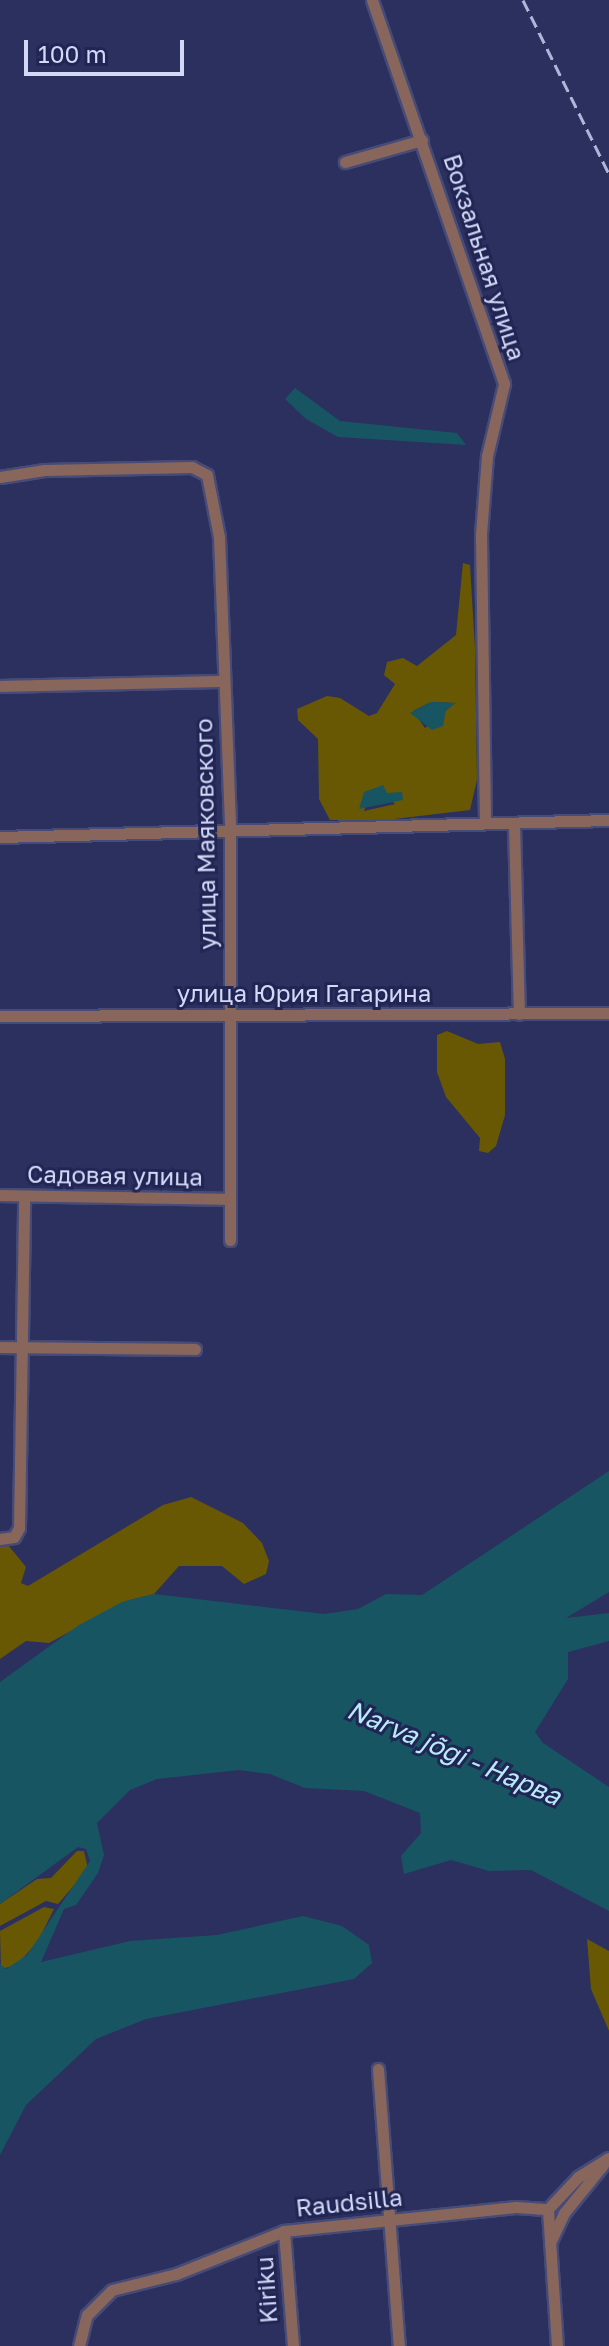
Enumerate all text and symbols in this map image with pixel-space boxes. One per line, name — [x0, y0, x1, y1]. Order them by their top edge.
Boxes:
scale bar — [28, 24, 188, 74]
text: 100 m — [38, 39, 107, 68]
street label: Вокзальная улица — [438, 150, 532, 364]
street label: улица Маяковского — [189, 718, 221, 950]
street label: улица Юрия Гагарина — [177, 979, 431, 1007]
street label: Садовая улица — [27, 1159, 203, 1191]
water label: Narva jõgi - Нарва — [343, 1694, 565, 1812]
street label: Raudsilla — [294, 2182, 404, 2222]
street label: Kiriku — [249, 2256, 283, 2324]

